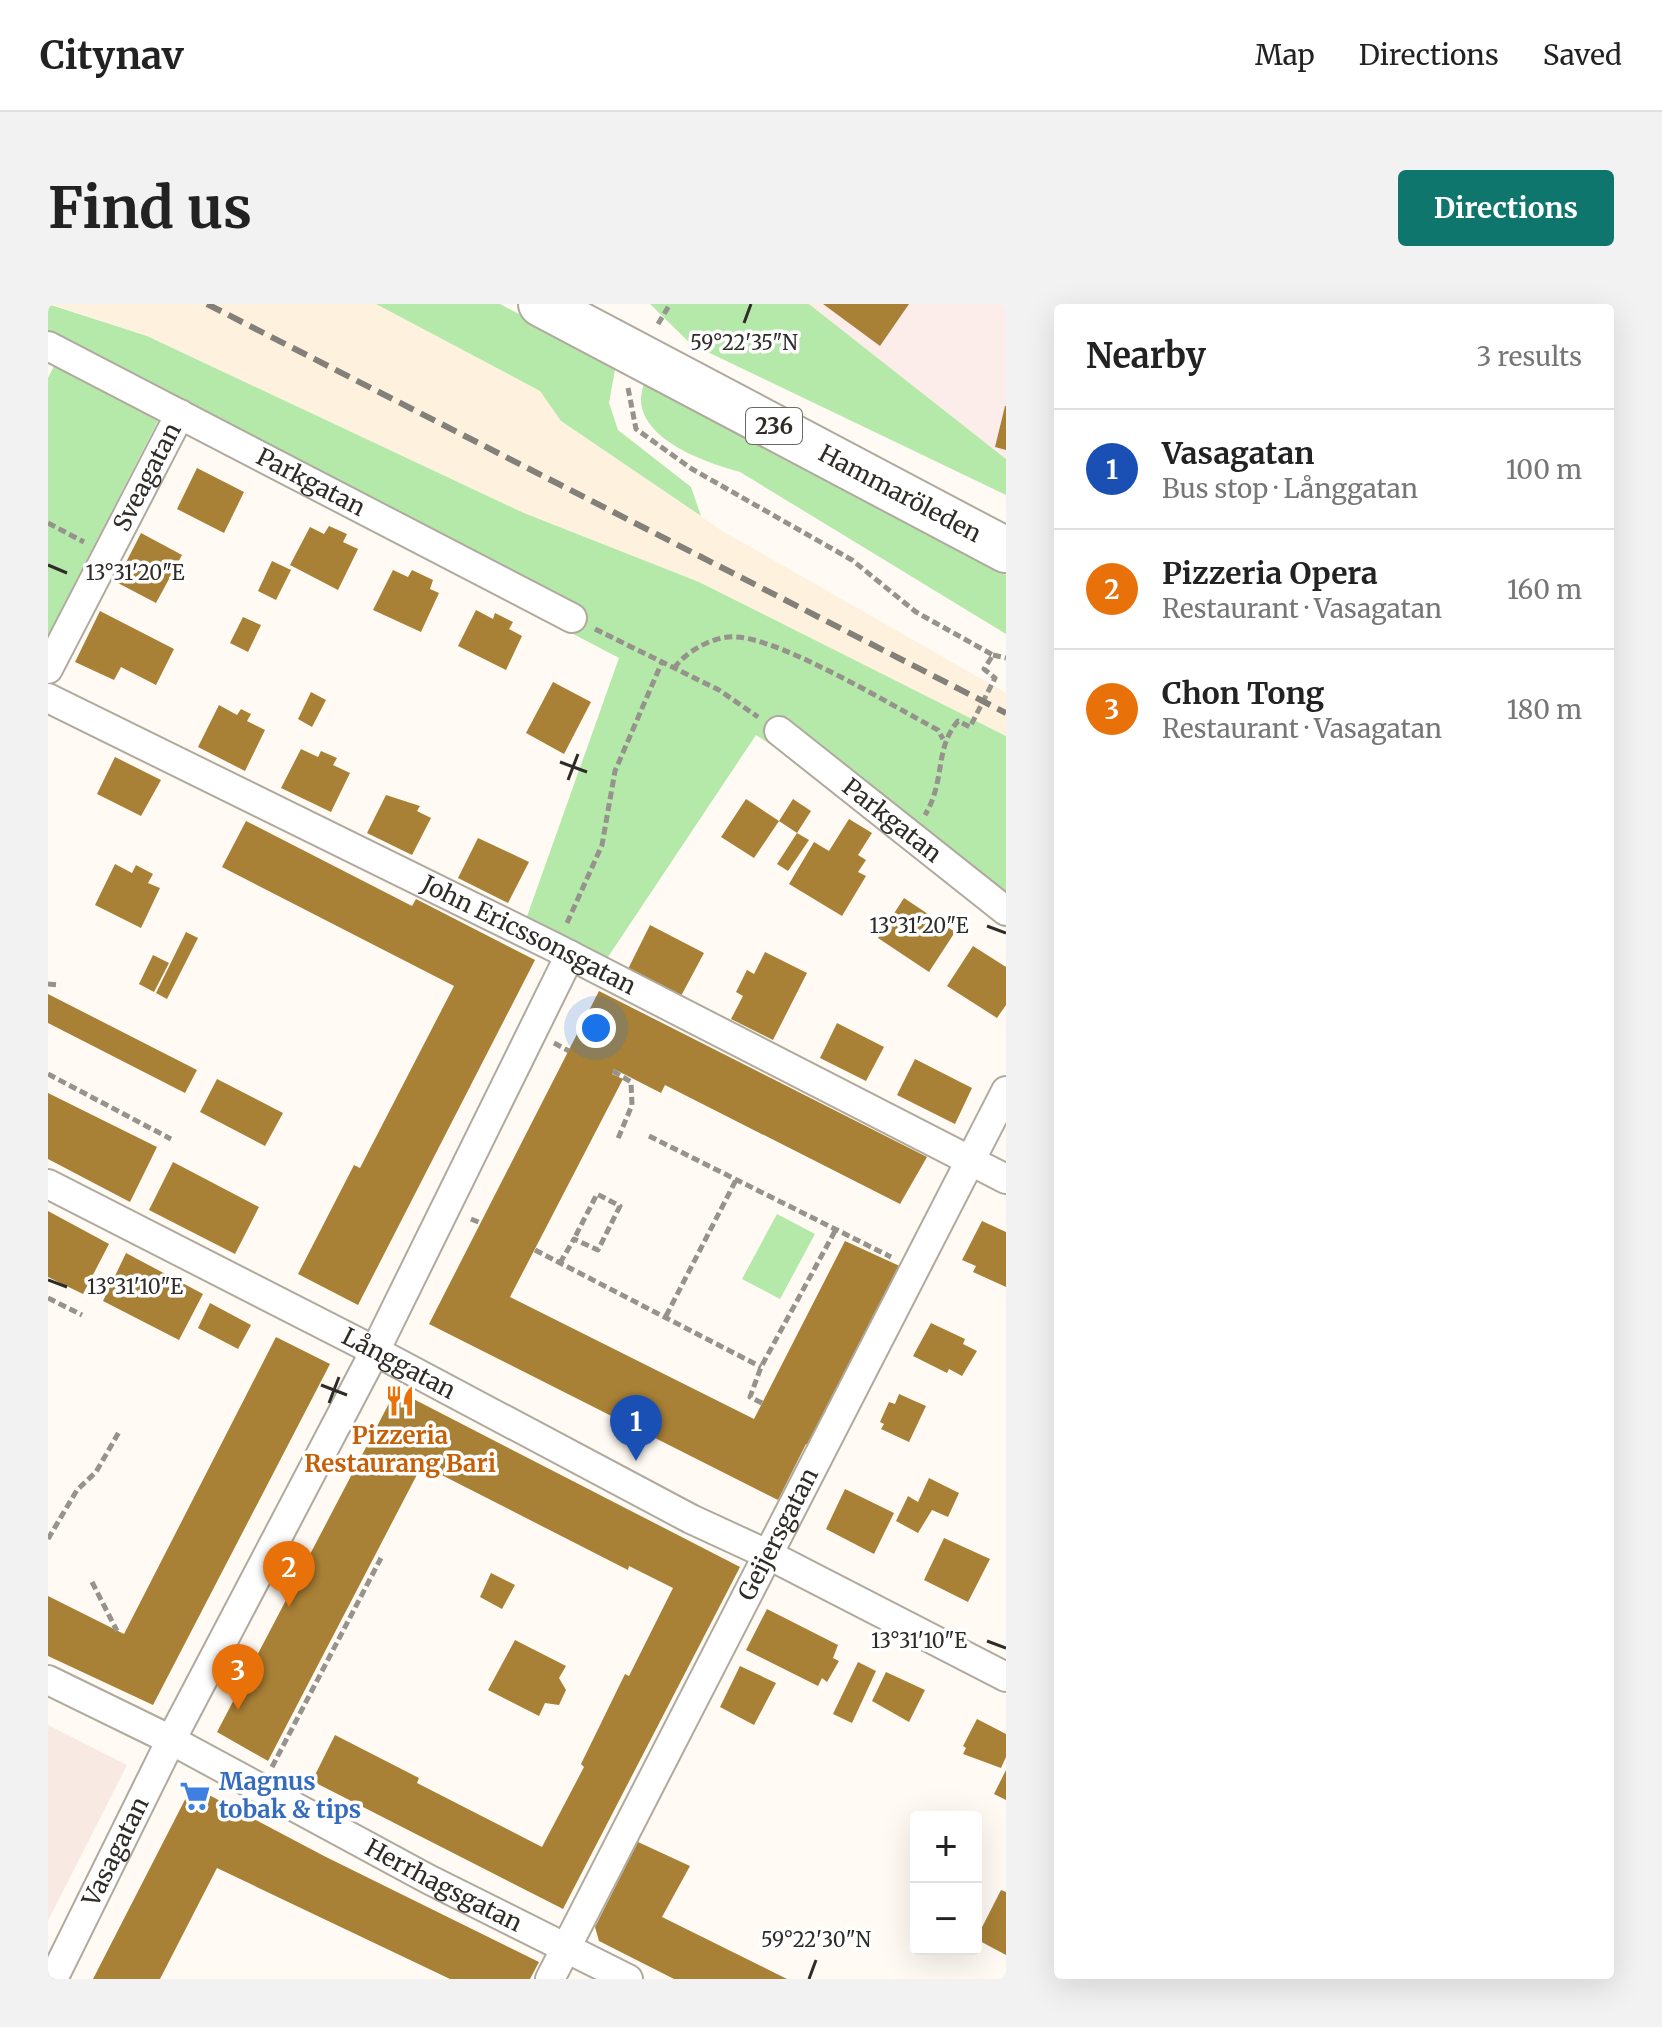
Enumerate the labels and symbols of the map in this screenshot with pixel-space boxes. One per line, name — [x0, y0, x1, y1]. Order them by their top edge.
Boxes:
text: 59°22'35"N — [690, 330, 798, 355]
road number: 236 — [746, 408, 802, 444]
street label: Sveagatan — [106, 417, 188, 537]
street label: Hammaröleden — [813, 438, 987, 549]
street label: Parkgatan — [251, 441, 371, 523]
text: 13°31'20"E — [85, 560, 185, 585]
street label: Parkgatan — [836, 771, 948, 869]
street label: John Ericssonsgatan — [416, 868, 641, 1001]
text: 13°31'20"E — [869, 913, 969, 938]
your location — [576, 1008, 616, 1048]
text: 13°31'10"E — [87, 1274, 183, 1299]
street label: Långgatan — [337, 1321, 461, 1406]
restaurant icon: Pizzeria Restaurang Bari — [383, 1384, 417, 1418]
pin: 1 — [610, 1395, 662, 1461]
place label: Pizzeria Restaurang Bari — [304, 1420, 496, 1479]
street label: Geijersgatan — [731, 1462, 825, 1606]
pin: 2 — [263, 1541, 315, 1607]
text: 13°31'10"E — [871, 1628, 967, 1653]
pin: 3 — [212, 1644, 264, 1710]
place label: Magnus tobak & tips — [219, 1766, 361, 1825]
supermarket icon: Magnus tobak & tips — [178, 1779, 212, 1813]
street label: Vasagatan — [75, 1792, 156, 1912]
street label: Herrhagsgatan — [360, 1832, 528, 1939]
text: 59°22'30"N — [761, 1927, 871, 1952]

